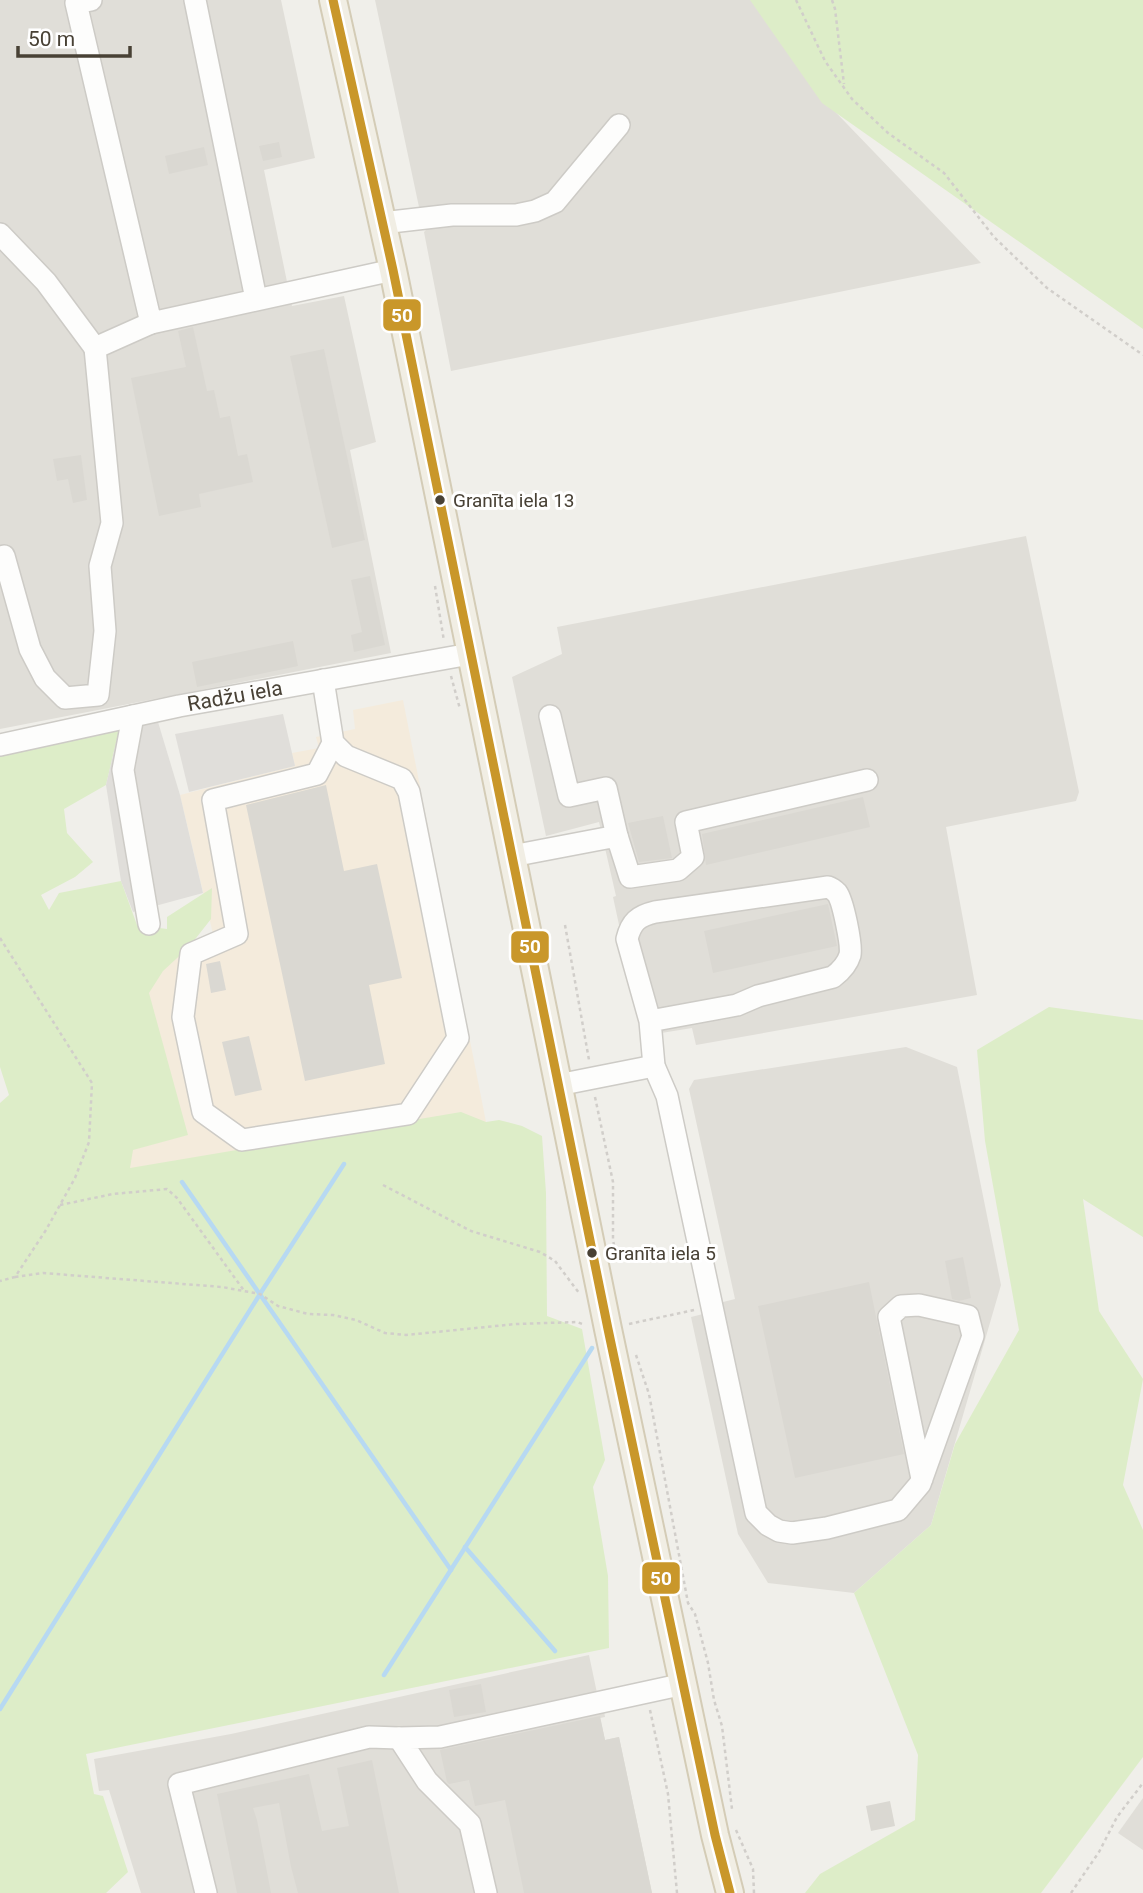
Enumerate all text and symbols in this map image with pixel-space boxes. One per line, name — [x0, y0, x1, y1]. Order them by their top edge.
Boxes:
scale bar — [18, 14, 130, 58]
text: 50 m — [28, 27, 75, 51]
line badge: 50 — [382, 298, 422, 332]
text: 50 — [391, 304, 413, 327]
place label: Granīta iela 13 — [453, 489, 575, 512]
marker: Granīta iela 13 — [433, 493, 447, 507]
street label: Radžu iela — [185, 676, 284, 716]
line badge: 50 — [510, 930, 550, 964]
text: 50 — [519, 935, 541, 958]
place label: Granīta iela 5 — [605, 1242, 716, 1265]
marker: Granīta iela 5 — [585, 1246, 599, 1260]
line badge: 50 — [641, 1561, 681, 1595]
text: 50 — [650, 1567, 672, 1590]

